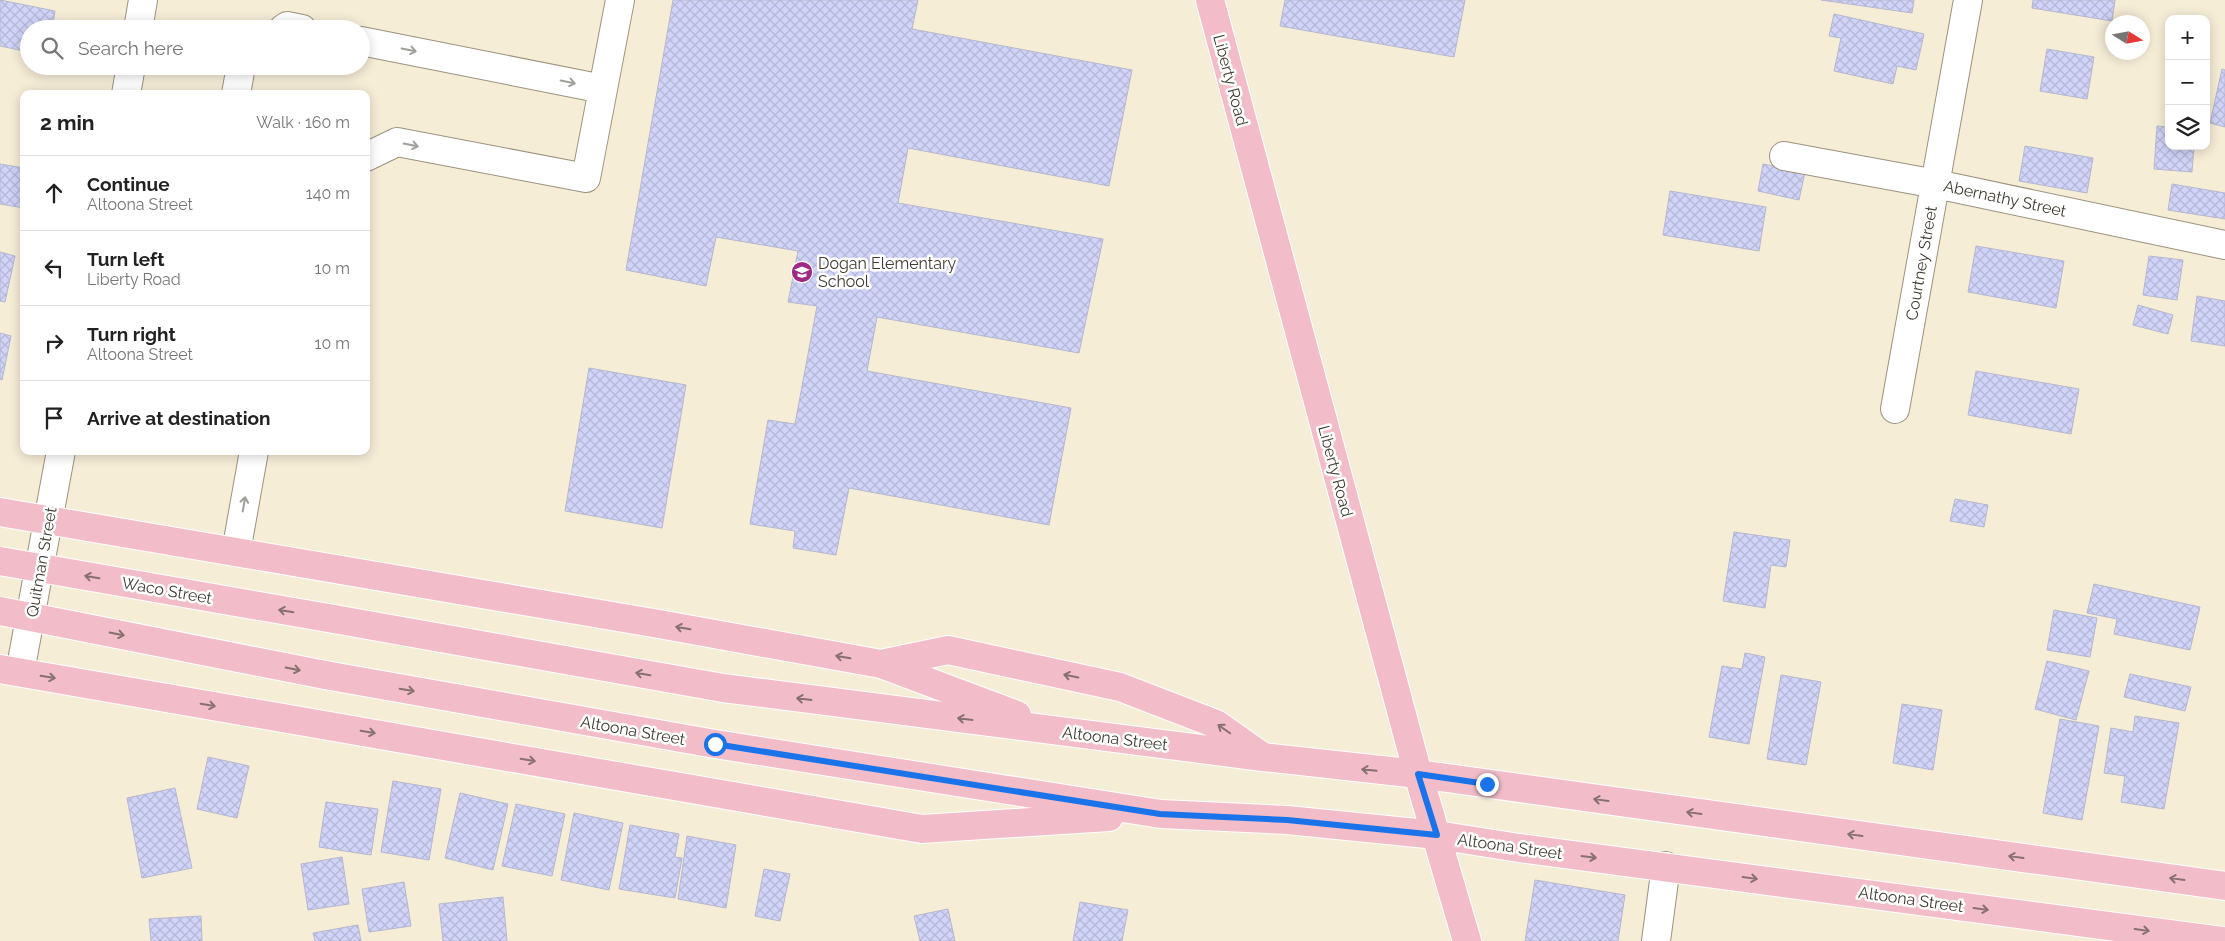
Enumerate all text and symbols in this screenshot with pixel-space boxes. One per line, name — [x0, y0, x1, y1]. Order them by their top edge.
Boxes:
north arrow — [2105, 15, 2150, 60]
map controls — [2165, 15, 2210, 150]
button: + — [2165, 15, 2210, 60]
search box — [20, 20, 370, 75]
street label: Liberty Road — [1209, 32, 1252, 128]
icon: search — [38, 34, 66, 62]
text: Search here — [78, 37, 184, 59]
one-way arrow — [401, 46, 417, 55]
button: − — [2165, 60, 2210, 105]
one-way arrow — [560, 78, 576, 87]
button: layers — [2165, 105, 2210, 150]
text: 2 min — [40, 110, 94, 135]
text: Walk · 160 m — [256, 113, 350, 132]
one-way arrow — [403, 140, 419, 150]
text: Continue — [87, 173, 170, 195]
street label: Abernathy Street — [1942, 176, 2069, 221]
icon: ahead — [40, 179, 68, 207]
text: 140 m — [306, 184, 350, 203]
text: Altoona Street — [87, 195, 193, 214]
street label: Courtney Street — [1902, 204, 1941, 322]
text: Turn left — [87, 248, 164, 270]
icon: left — [40, 254, 68, 282]
place label: Dogan Elementary School — [818, 254, 957, 291]
text: 10 m — [315, 259, 350, 278]
school or university icon: Dogan Elementary School — [790, 260, 814, 284]
text: Liberty Road — [87, 270, 181, 289]
text: Turn right — [87, 323, 176, 345]
icon: right — [40, 329, 68, 357]
text: 10 m — [315, 334, 350, 353]
text: Altoona Street — [87, 345, 193, 364]
icon: arrive — [40, 404, 68, 432]
text: Arrive at destination — [87, 407, 271, 429]
street label: Liberty Road — [1314, 423, 1357, 519]
one-way arrow — [240, 497, 250, 513]
street label: Quitman Street — [22, 505, 61, 619]
one-way arrow — [84, 571, 100, 581]
street label: Waco Street — [120, 573, 214, 608]
one-way arrow — [279, 605, 295, 615]
one-way arrow — [675, 623, 691, 632]
one-way arrow — [108, 630, 124, 639]
one-way arrow — [835, 652, 851, 662]
one-way arrow — [285, 664, 301, 674]
one-way arrow — [636, 669, 652, 678]
one-way arrow — [1063, 671, 1079, 681]
one-way arrow — [40, 672, 56, 682]
one-way arrow — [399, 685, 415, 695]
one-way arrow — [796, 693, 812, 703]
one-way arrow — [200, 700, 216, 710]
street label: Altoona Street — [579, 712, 687, 749]
one-way arrow — [957, 714, 973, 724]
street label: Altoona Street — [1061, 723, 1169, 754]
one-way arrow — [1217, 724, 1231, 734]
one-way arrow — [360, 728, 376, 738]
route start — [704, 733, 727, 756]
one-way arrow — [520, 756, 536, 766]
one-way arrow — [1362, 765, 1378, 775]
route end — [1476, 773, 1499, 796]
one-way arrow — [1594, 794, 1610, 804]
one-way arrow — [1686, 807, 1702, 817]
street label: Altoona Street — [1456, 830, 1564, 863]
one-way arrow — [1847, 830, 1863, 840]
one-way arrow — [1581, 852, 1597, 862]
one-way arrow — [2008, 852, 2024, 862]
one-way arrow — [1742, 873, 1758, 883]
one-way arrow — [2169, 874, 2185, 884]
street label: Altoona Street — [1857, 883, 1965, 916]
one-way arrow — [1972, 904, 1988, 914]
one-way arrow — [2133, 925, 2149, 935]

